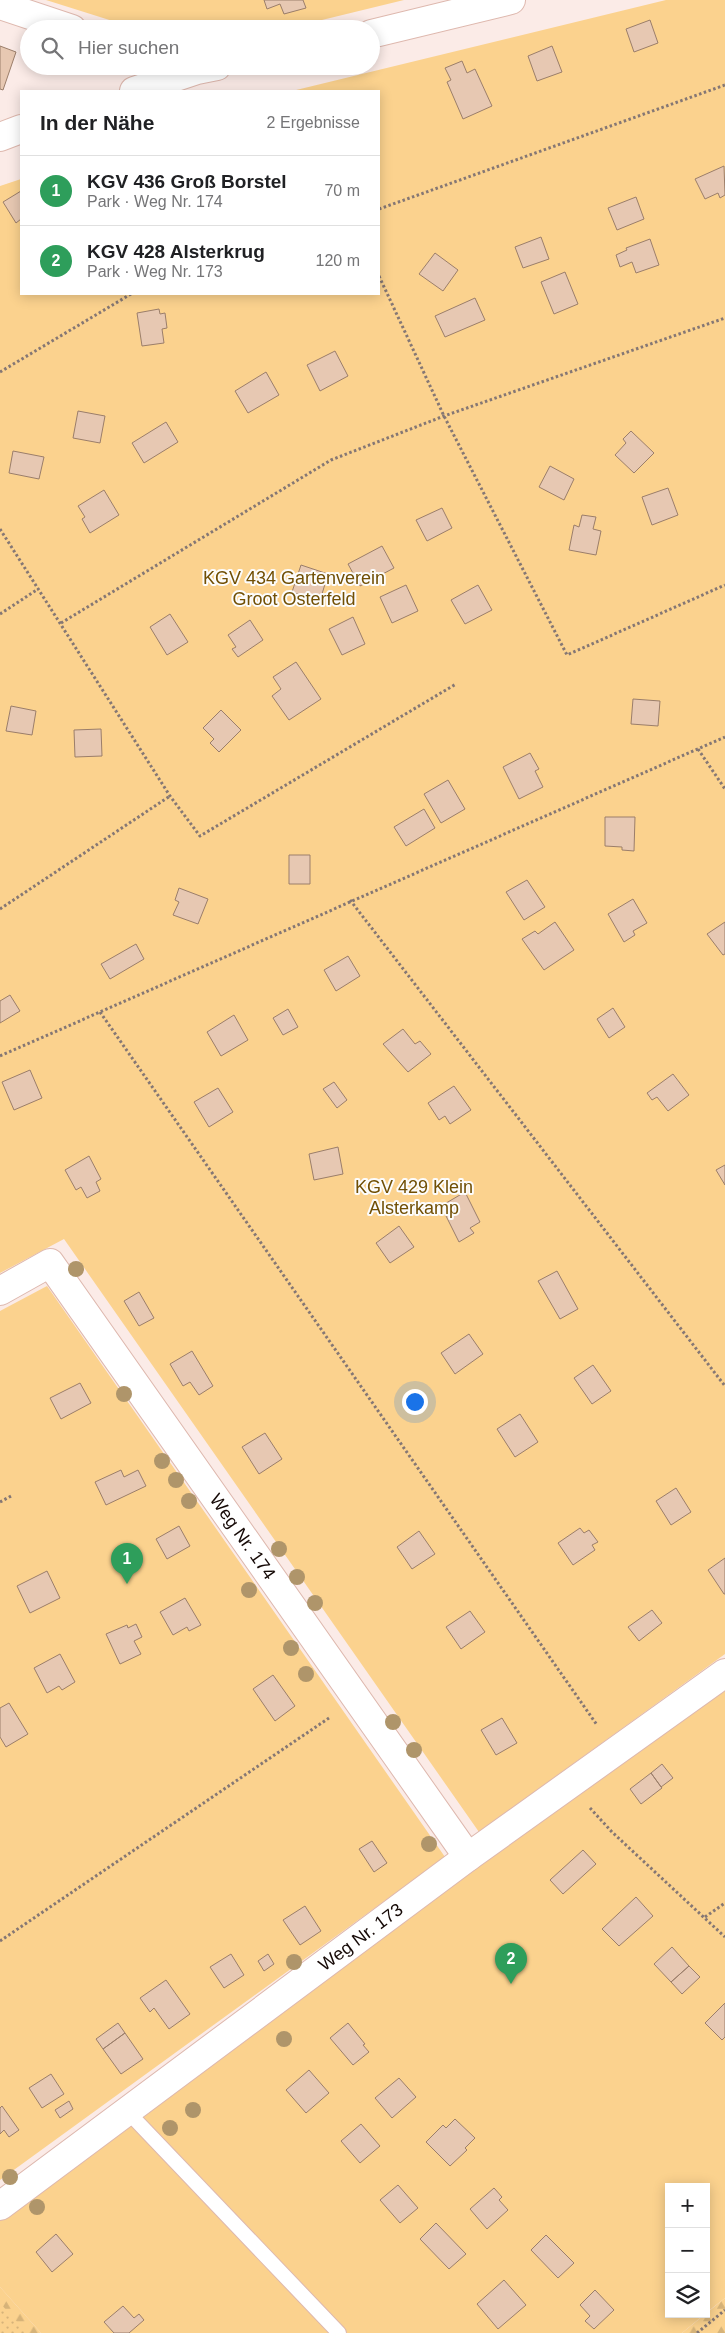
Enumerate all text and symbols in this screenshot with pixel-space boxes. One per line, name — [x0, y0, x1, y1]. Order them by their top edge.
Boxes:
search box — [20, 20, 380, 75]
icon: search — [38, 34, 66, 62]
text: Hier suchen — [78, 37, 179, 58]
text: In der Nähe — [40, 111, 154, 134]
text: 2 Ergebnisse — [267, 114, 360, 131]
text: KGV 436 Groß Borstel — [87, 171, 287, 192]
text: 1 — [52, 182, 60, 199]
text: 70 m — [324, 182, 360, 199]
text: Park · Weg Nr. 174 — [87, 193, 223, 210]
text: KGV 428 Alsterkrug — [87, 241, 265, 262]
text: 2 — [52, 252, 60, 269]
text: 120 m — [316, 252, 360, 269]
text: Park · Weg Nr. 173 — [87, 263, 223, 280]
park label: KGV 434 Gartenverein Groot Osterfeld — [203, 568, 385, 609]
park label: KGV 429 Klein Alsterkamp — [355, 1177, 473, 1218]
your location — [402, 1389, 428, 1415]
street label: Weg Nr. 174 — [206, 1490, 280, 1583]
pin: 1 — [111, 1543, 143, 1584]
street label: Weg Nr. 173 — [315, 1899, 407, 1975]
pin: 2 — [495, 1943, 527, 1984]
map controls — [665, 2183, 710, 2318]
button: + — [665, 2183, 710, 2228]
button: − — [665, 2228, 710, 2273]
button: layers — [665, 2273, 710, 2318]

